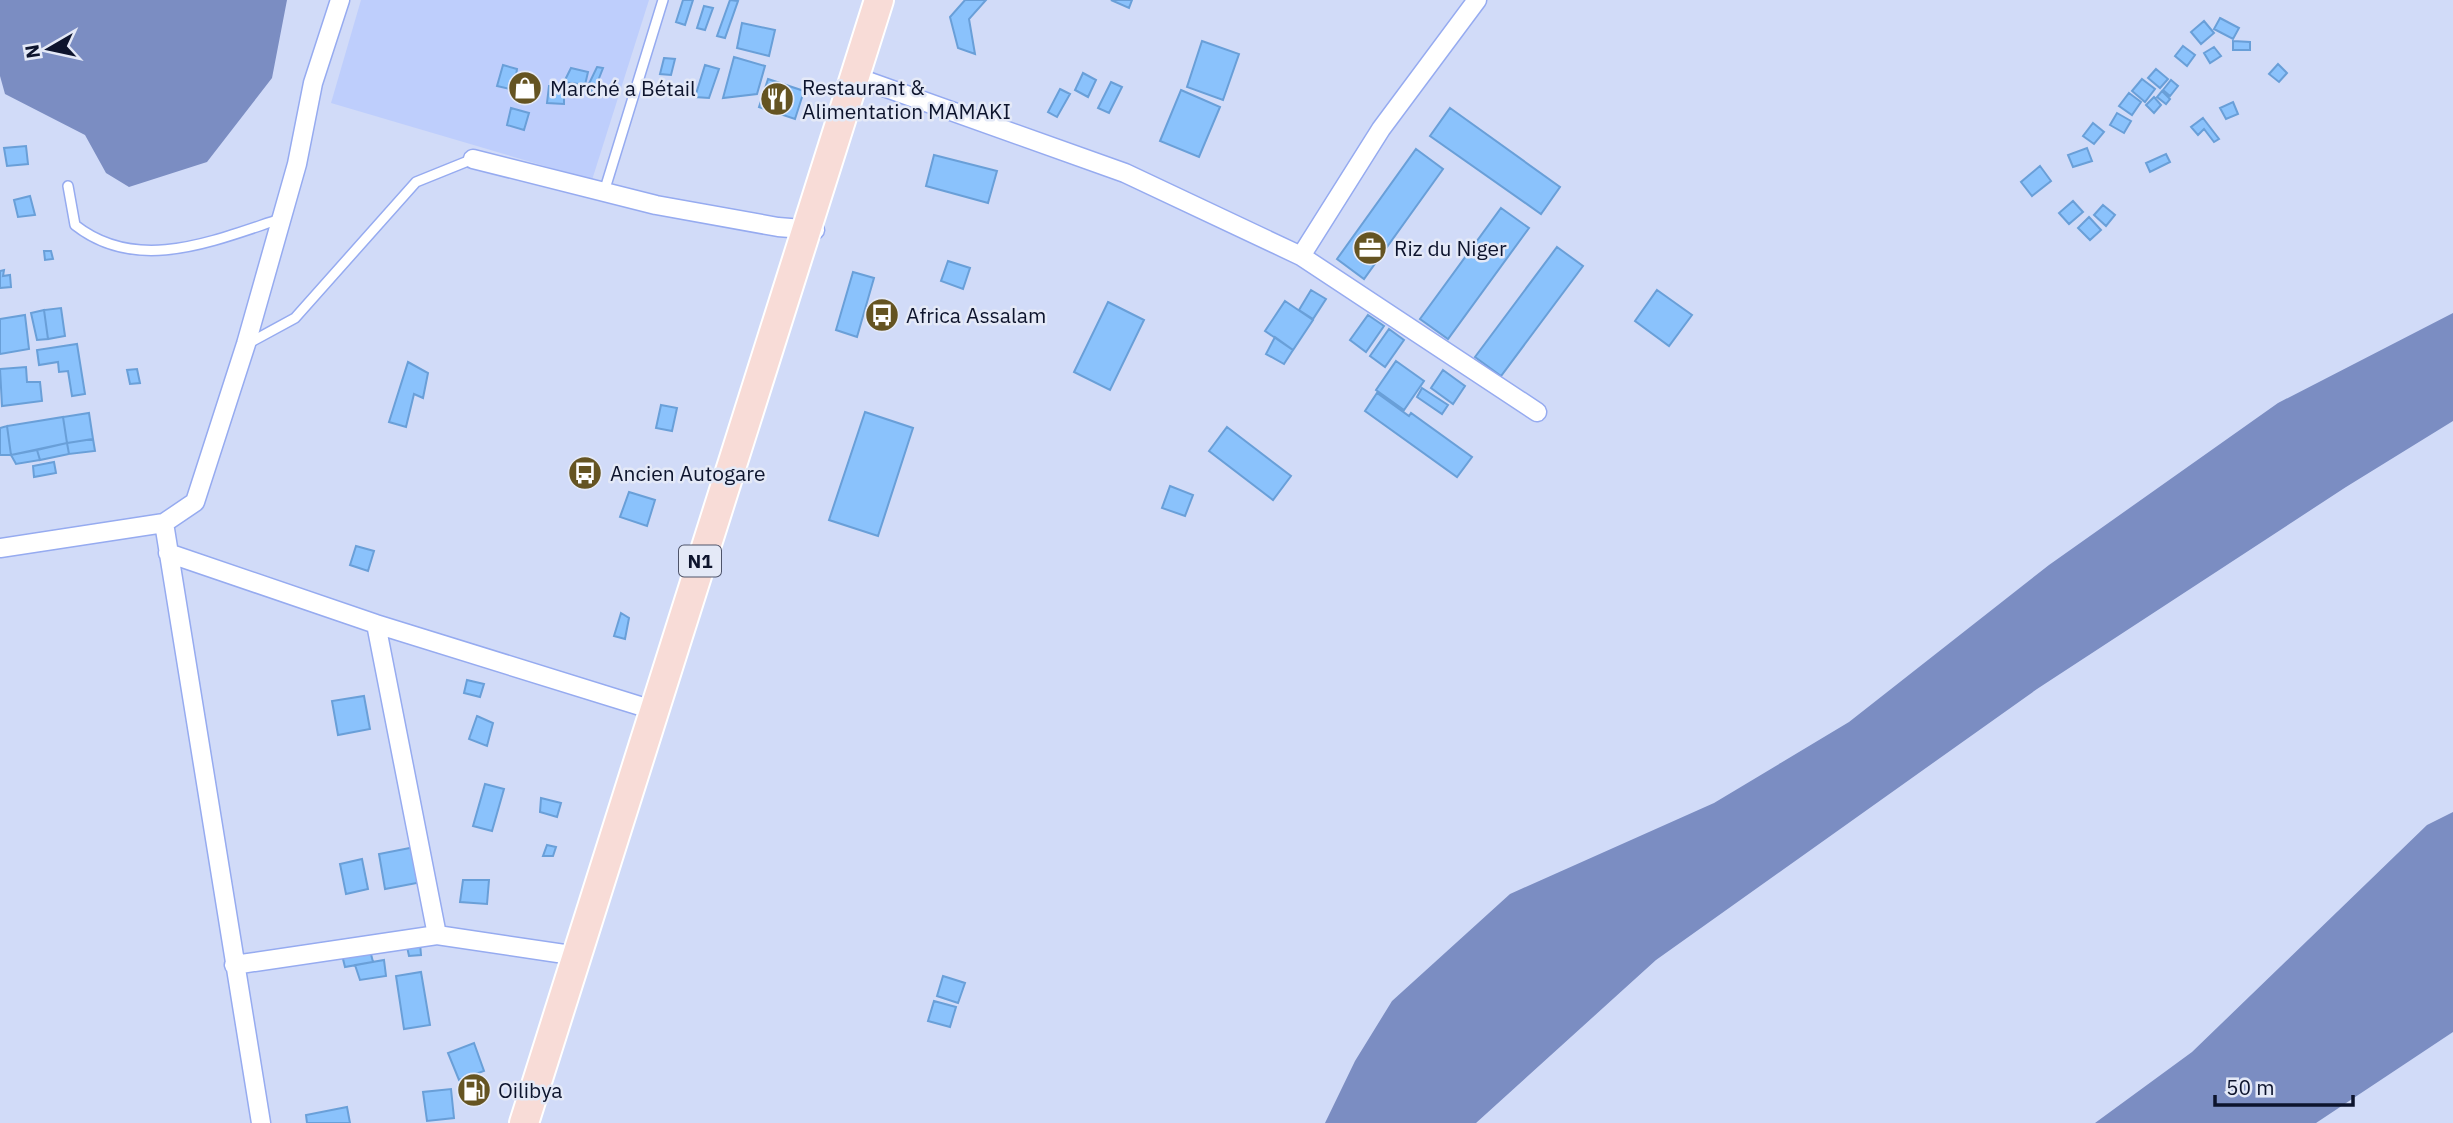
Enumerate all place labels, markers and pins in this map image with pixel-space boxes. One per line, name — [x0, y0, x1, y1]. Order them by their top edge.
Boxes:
shop icon: Marché a Bétail — [506, 69, 544, 107]
place label: Restaurant & Alimentation MAMAKI — [802, 73, 1011, 125]
place label: Marché a Bétail — [550, 74, 696, 102]
restaurant icon: Restaurant & Alimentation MAMAKI — [758, 80, 796, 118]
office icon: Riz du Niger — [1351, 229, 1389, 267]
place label: Riz du Niger — [1394, 234, 1507, 262]
bus stop icon: Africa Assalam — [863, 296, 901, 334]
place label: Africa Assalam — [906, 301, 1046, 329]
bus stop icon: Ancien Autogare — [566, 454, 604, 492]
place label: Ancien Autogare — [610, 459, 765, 487]
fuel station icon: Oilibya — [455, 1071, 493, 1109]
place label: Oilibya — [498, 1076, 563, 1104]

